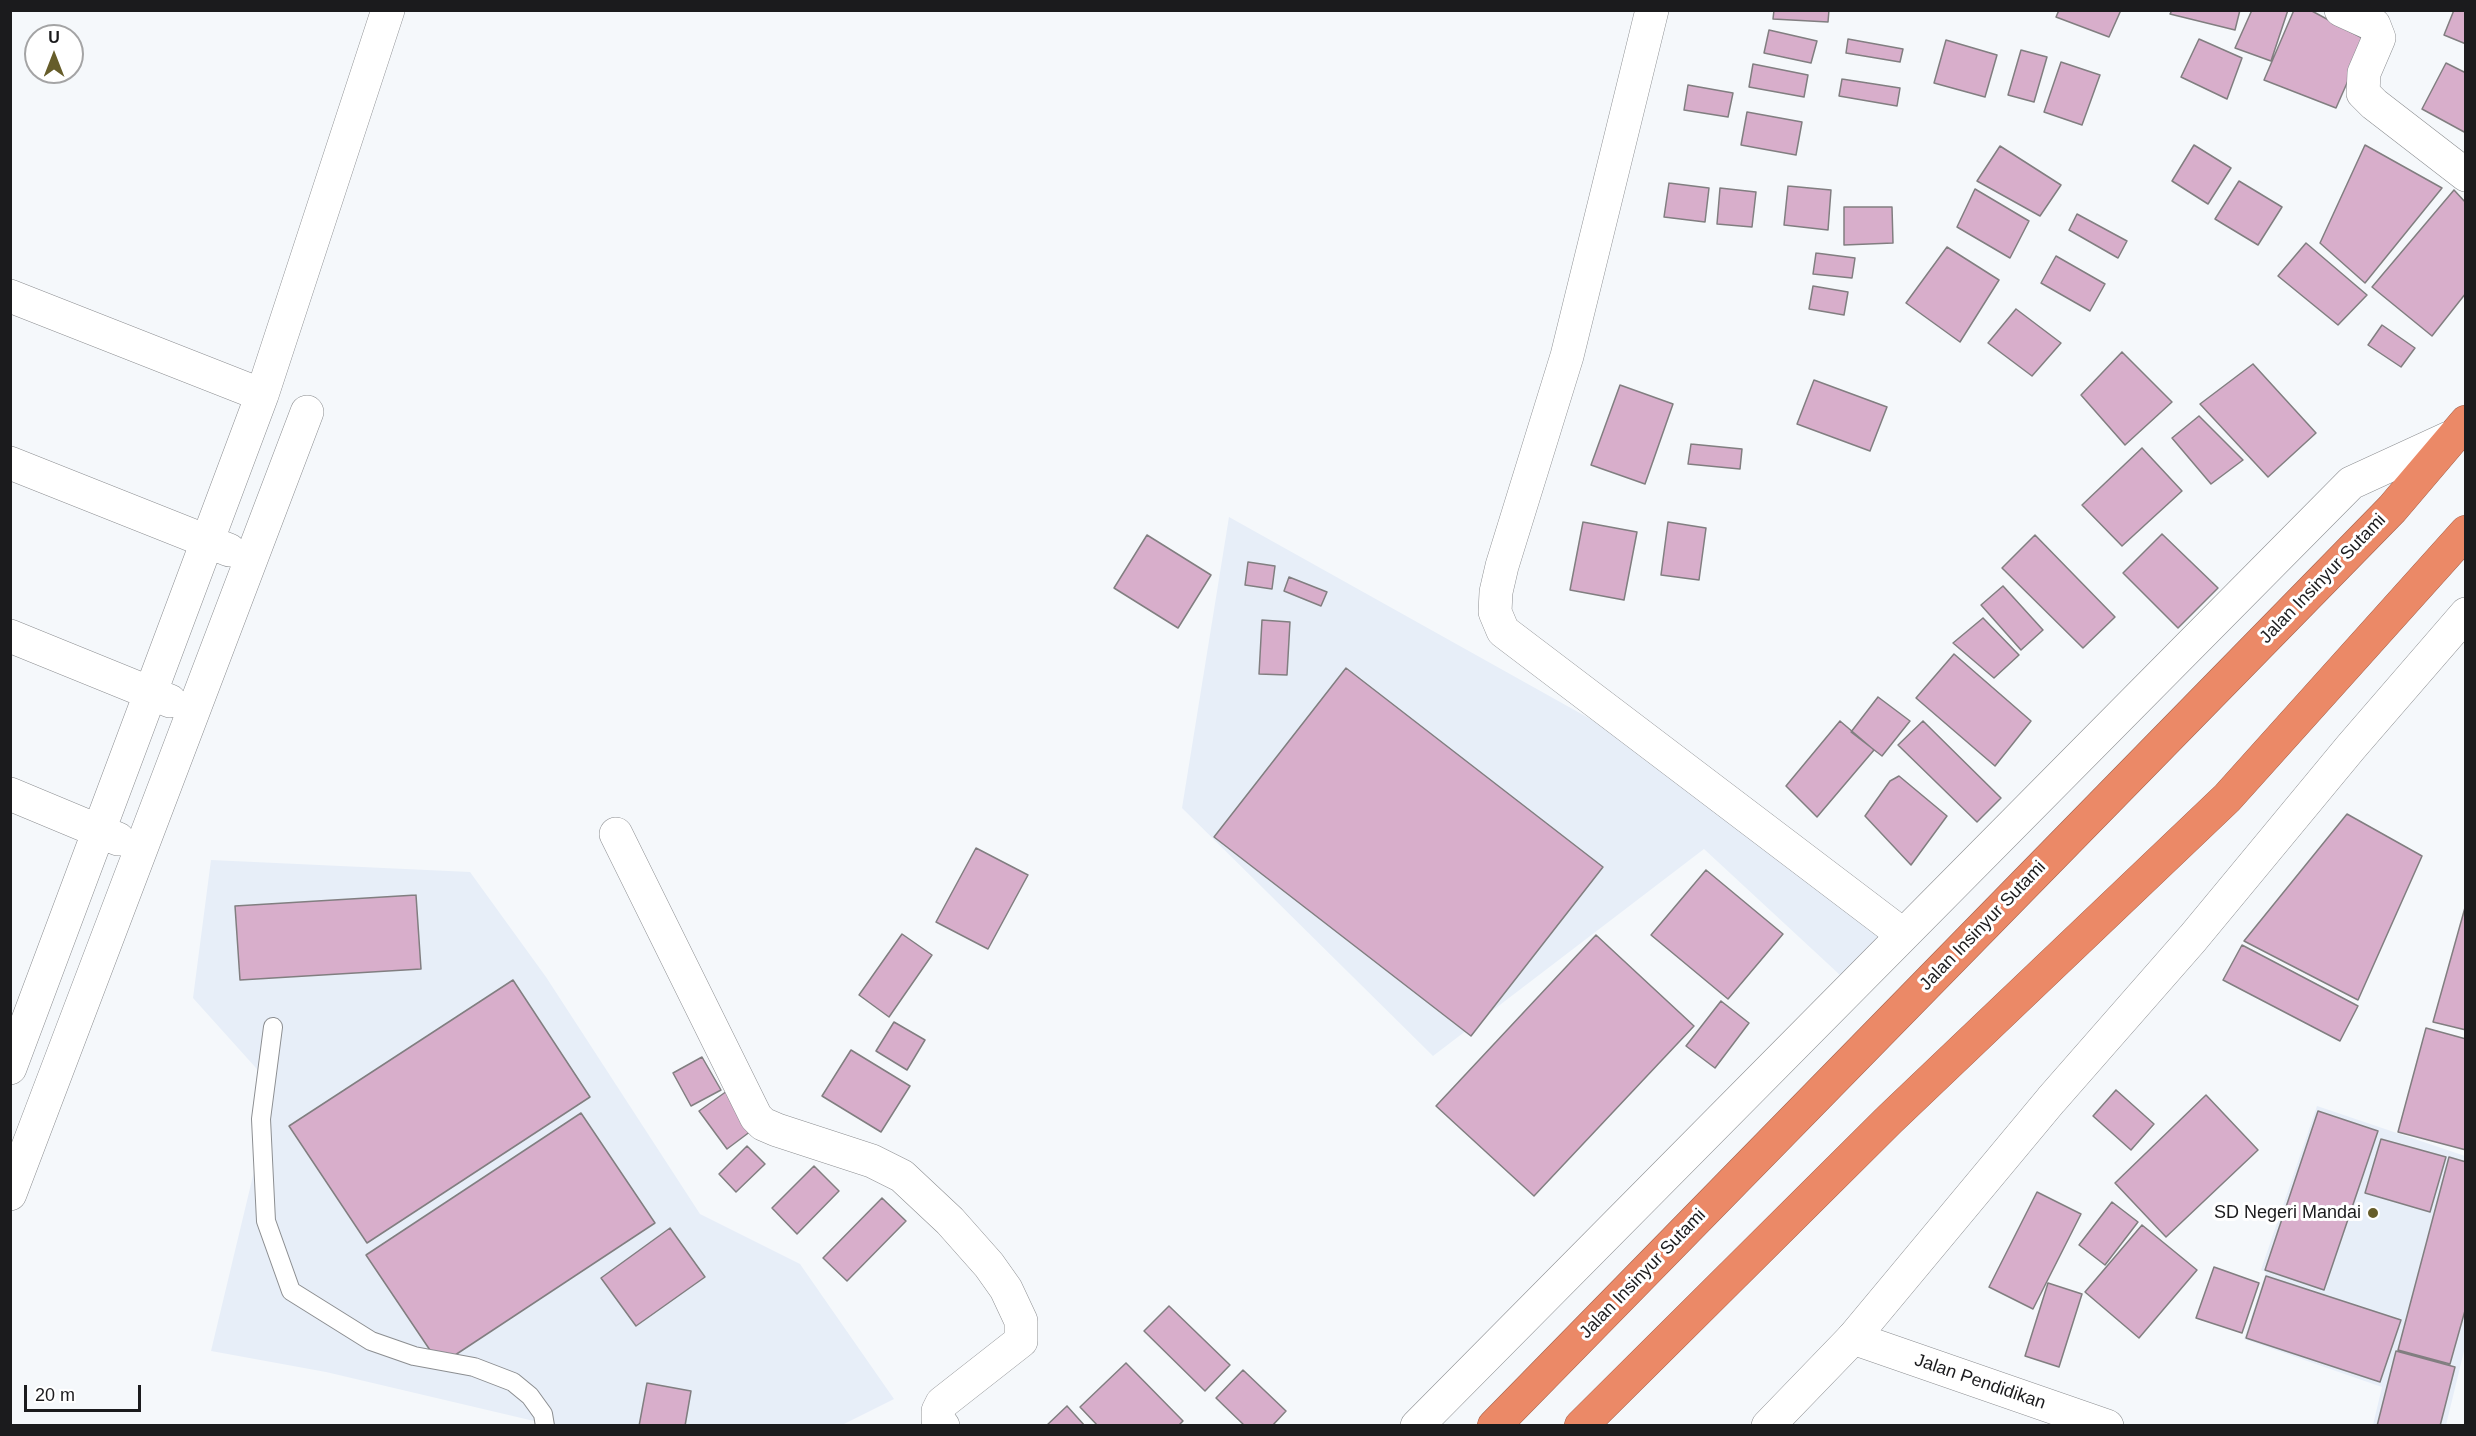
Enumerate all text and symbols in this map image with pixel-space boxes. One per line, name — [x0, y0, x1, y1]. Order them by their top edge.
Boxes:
north arrow — [24, 24, 84, 84]
text: U — [48, 29, 60, 46]
street label: Jalan Insinyur Sutami — [2255, 510, 2391, 648]
street label: Jalan Insinyur Sutami — [1915, 857, 2051, 995]
place label: SD Negeri Mandai — [2214, 1202, 2361, 1224]
street label: Jalan Insinyur Sutami — [1575, 1205, 1711, 1343]
marker: SD Negeri Mandai — [2366, 1206, 2380, 1220]
street label: Jalan Pendidikan — [1912, 1349, 2048, 1415]
scale bar — [27, 1373, 144, 1411]
text: 20 m — [35, 1385, 75, 1405]

